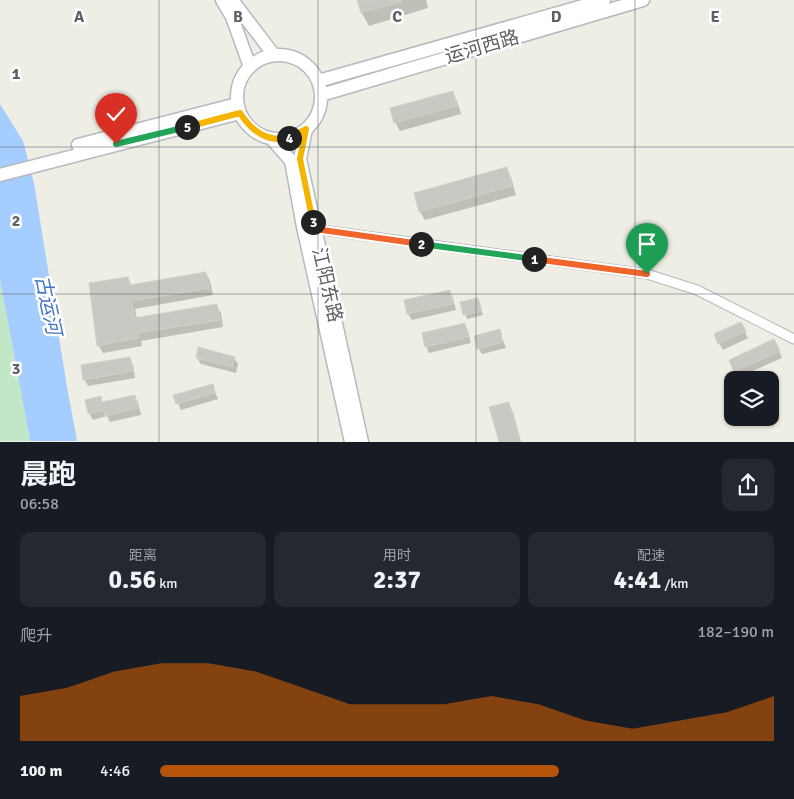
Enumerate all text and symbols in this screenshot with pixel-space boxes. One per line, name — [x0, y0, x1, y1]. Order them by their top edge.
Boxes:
text: A — [74, 7, 85, 27]
text: B — [233, 7, 243, 27]
text: C — [392, 7, 402, 27]
text: D — [551, 7, 562, 27]
text: E — [710, 7, 720, 27]
street label: 运河西路 — [442, 25, 522, 69]
text: 1 — [12, 64, 21, 84]
pin — [95, 93, 137, 144]
icon: check — [102, 100, 130, 128]
pin: 5 — [174, 114, 200, 140]
text: 5 — [184, 119, 191, 136]
pin: 4 — [276, 126, 302, 150]
text: 4 — [286, 130, 293, 147]
pin: 3 — [300, 210, 326, 234]
text: 2 — [12, 211, 20, 231]
text: 3 — [310, 214, 317, 231]
pin — [626, 223, 668, 274]
icon: arrive — [633, 230, 661, 258]
pin: 2 — [408, 232, 434, 256]
text: 2 — [418, 236, 425, 253]
street label: 江阳东路 — [307, 245, 347, 325]
pin: 1 — [522, 246, 546, 272]
text: 1 — [531, 251, 538, 268]
water label: 古运河 — [30, 273, 67, 341]
text: 3 — [12, 359, 20, 379]
map controls — [724, 371, 779, 426]
button: layers — [724, 371, 779, 426]
text: 晨跑 — [20, 458, 76, 492]
button: share — [722, 459, 774, 511]
text: 06:58 — [20, 494, 59, 514]
text: 距离 — [129, 547, 157, 564]
text: 用时 — [383, 547, 411, 564]
text: 配速 — [637, 547, 665, 564]
text: 0.56 — [109, 564, 156, 595]
text: 2:37 — [373, 564, 421, 595]
text: 4:41 — [613, 564, 661, 595]
text: km — [156, 575, 177, 592]
text: /km — [661, 575, 689, 592]
text: 182–190 m — [697, 622, 774, 642]
text: 爬升 — [20, 626, 52, 646]
text: 100 m — [20, 761, 62, 781]
text: 4:46 — [100, 761, 130, 781]

